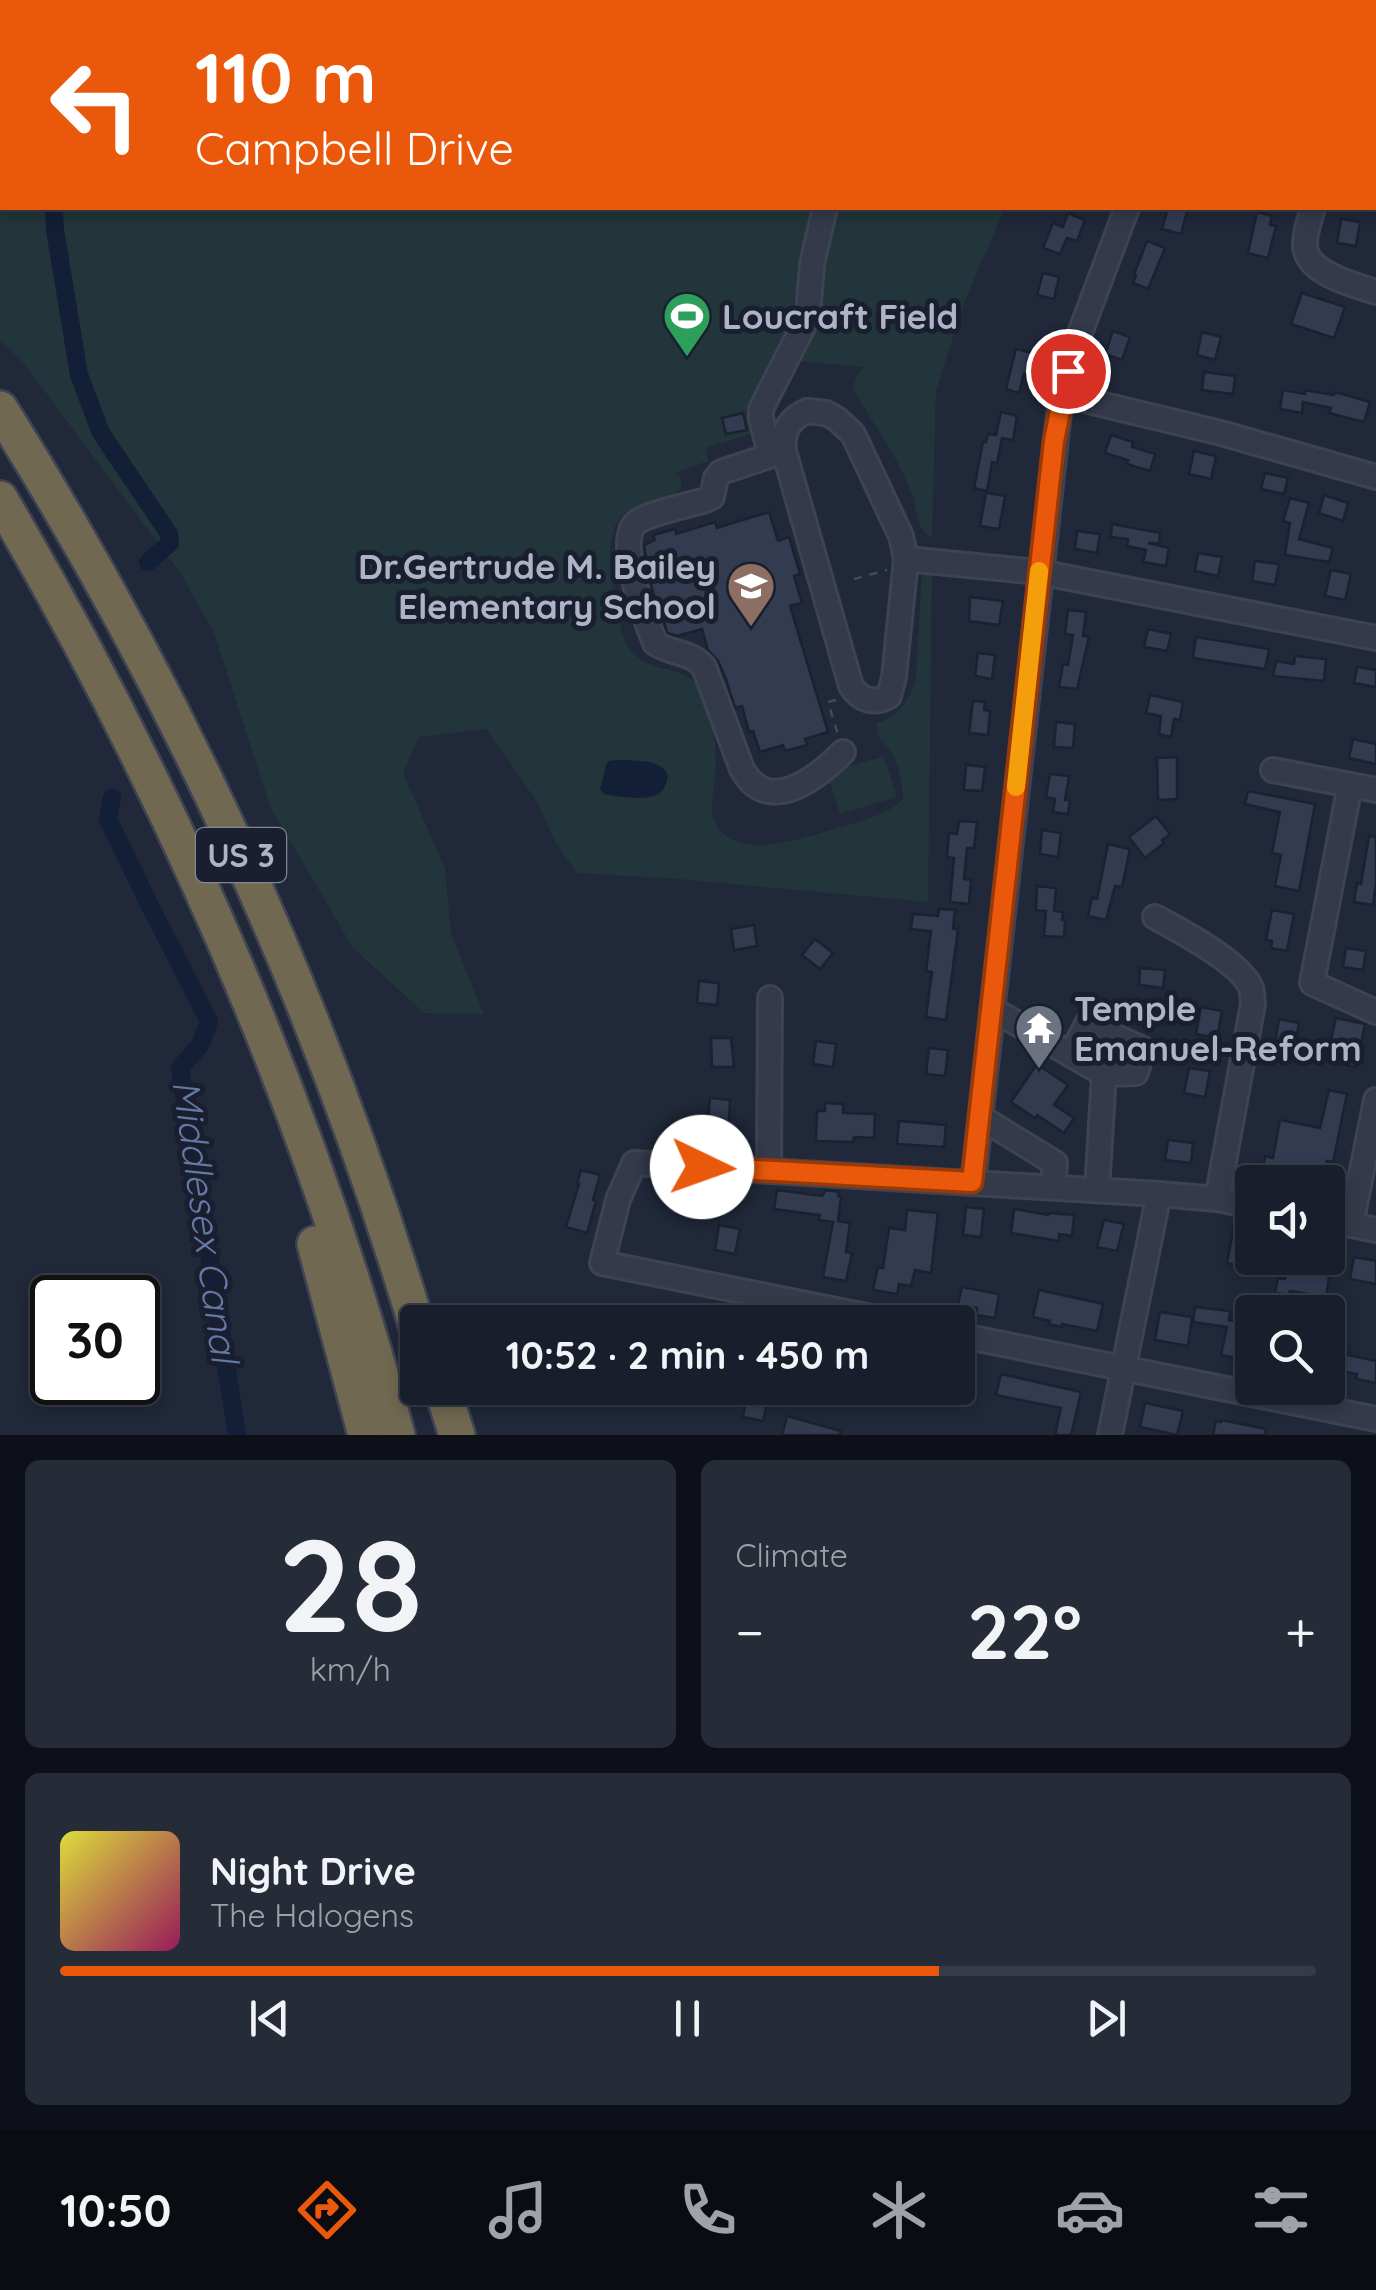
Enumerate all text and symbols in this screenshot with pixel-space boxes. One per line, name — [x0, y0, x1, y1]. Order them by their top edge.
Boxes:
text: 110 m — [195, 33, 377, 121]
icon: left — [30, 40, 160, 170]
text: Campbell Drive — [195, 120, 514, 176]
sports icon: Loucraft Field — [661, 290, 713, 358]
place label: Loucraft Field — [722, 294, 958, 338]
pin — [1026, 329, 1111, 414]
icon: arrive — [1041, 344, 1096, 399]
place label: Dr.Gertrude M. Bailey Elementary School — [358, 544, 716, 628]
school or university icon: Dr.Gertrude M. Bailey Elementary School — [725, 560, 777, 628]
road number: US 3 — [196, 828, 286, 882]
place label: Temple Emanuel-Reform — [1074, 986, 1362, 1070]
temple icon: Temple Emanuel-Reform — [1013, 1002, 1065, 1070]
water label: Middlesex Canal — [162, 1077, 250, 1370]
position arrow — [650, 1115, 754, 1219]
map controls — [1235, 1165, 1345, 1405]
button: sound — [1235, 1165, 1345, 1275]
speed limit sign: 30 — [30, 1275, 160, 1405]
button: search — [1235, 1295, 1345, 1405]
text: 10:52 · 2 min · 450 m — [506, 1331, 869, 1379]
text: 28 — [278, 1502, 423, 1665]
text: Climate — [736, 1535, 848, 1575]
text: 22° — [967, 1584, 1082, 1678]
text: − — [736, 1597, 764, 1666]
text: + — [1285, 1597, 1316, 1666]
text: km/h — [310, 1649, 391, 1689]
text: Night Drive — [210, 1847, 416, 1895]
text: The Halogens — [210, 1895, 414, 1935]
icon: previous — [242, 1991, 297, 2046]
icon: pause — [660, 1991, 715, 2046]
icon: next — [1079, 1991, 1134, 2046]
icon: directions — [292, 2175, 362, 2245]
icon: music — [483, 2175, 553, 2245]
icon: phone — [673, 2175, 743, 2245]
icon: climate — [864, 2175, 934, 2245]
icon: car — [1055, 2175, 1125, 2245]
icon: filters — [1246, 2175, 1316, 2245]
text: 10:50 — [60, 2182, 171, 2238]

